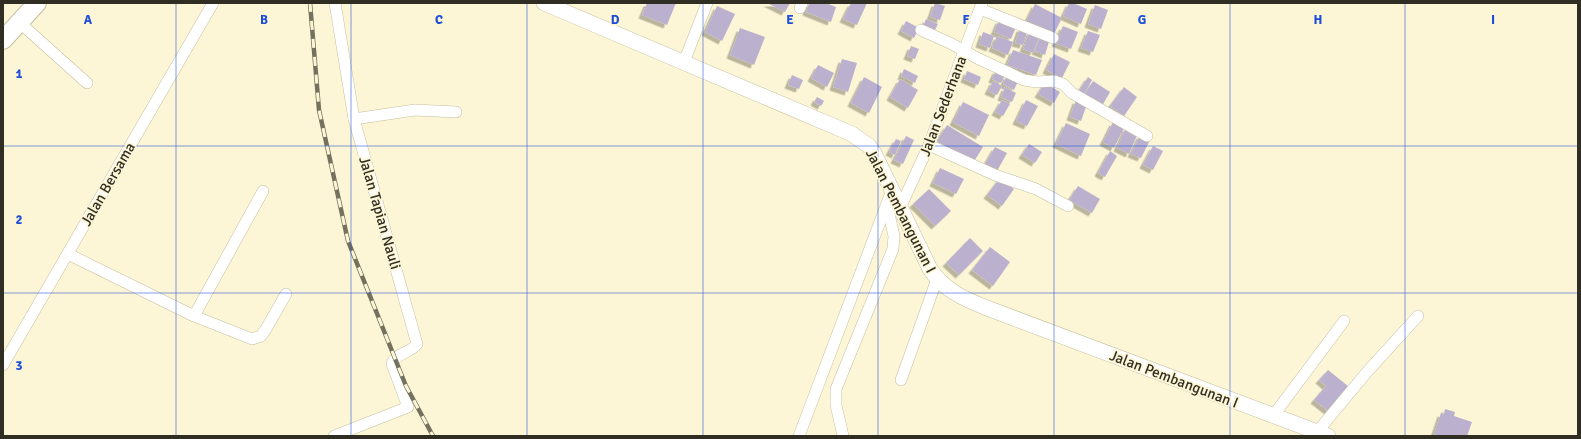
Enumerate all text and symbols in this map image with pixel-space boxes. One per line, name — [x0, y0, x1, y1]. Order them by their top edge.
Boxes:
text: A — [84, 12, 93, 28]
text: B — [260, 12, 268, 28]
text: C — [435, 12, 443, 28]
text: D — [611, 12, 620, 28]
text: E — [786, 12, 794, 28]
text: F — [963, 12, 970, 28]
text: G — [1138, 12, 1146, 28]
text: H — [1314, 12, 1322, 28]
text: I — [1491, 12, 1495, 28]
street label: Jalan Sederhana — [916, 53, 970, 159]
text: 1 — [15, 66, 23, 82]
street label: Jalan Bersama — [77, 139, 139, 229]
street label: Jalan Pembangunan I — [862, 146, 940, 276]
street label: Jalan Tapian Nauli — [355, 154, 405, 272]
text: 2 — [15, 212, 23, 228]
street label: Jalan Pembangunan I — [1107, 346, 1241, 412]
text: 3 — [15, 358, 23, 374]

